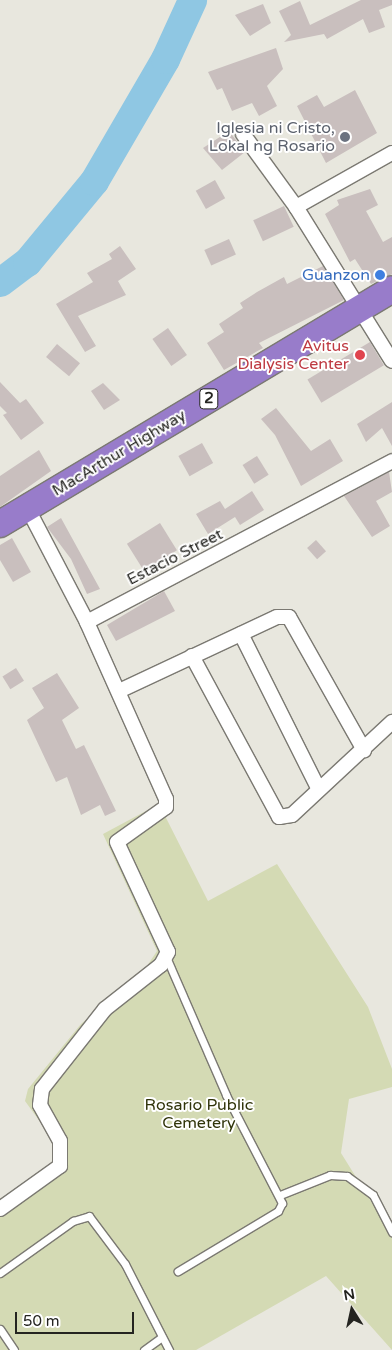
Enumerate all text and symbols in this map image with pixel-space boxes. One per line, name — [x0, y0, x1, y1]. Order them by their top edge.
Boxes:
place label: Iglesia ni Cristo, Lokal ng Rosario — [209, 118, 335, 156]
marker: Iglesia ni Cristo, Lokal ng Rosario — [339, 131, 351, 143]
place label: Guanzon — [302, 265, 370, 285]
marker: Guanzon — [374, 269, 386, 281]
place label: Avitus Dialysis Center — [237, 336, 349, 374]
marker: Avitus Dialysis Center — [353, 348, 367, 362]
road number: 2 — [199, 386, 219, 412]
street label: MacArthur Highway — [49, 406, 189, 500]
street label: Estacio Street — [124, 525, 226, 589]
park label: Rosario Public Cemetery — [145, 1095, 253, 1133]
north arrow — [327, 1285, 377, 1335]
text: N — [342, 1285, 356, 1304]
scale bar — [18, 1302, 136, 1334]
text: 50 m — [23, 1312, 60, 1330]

